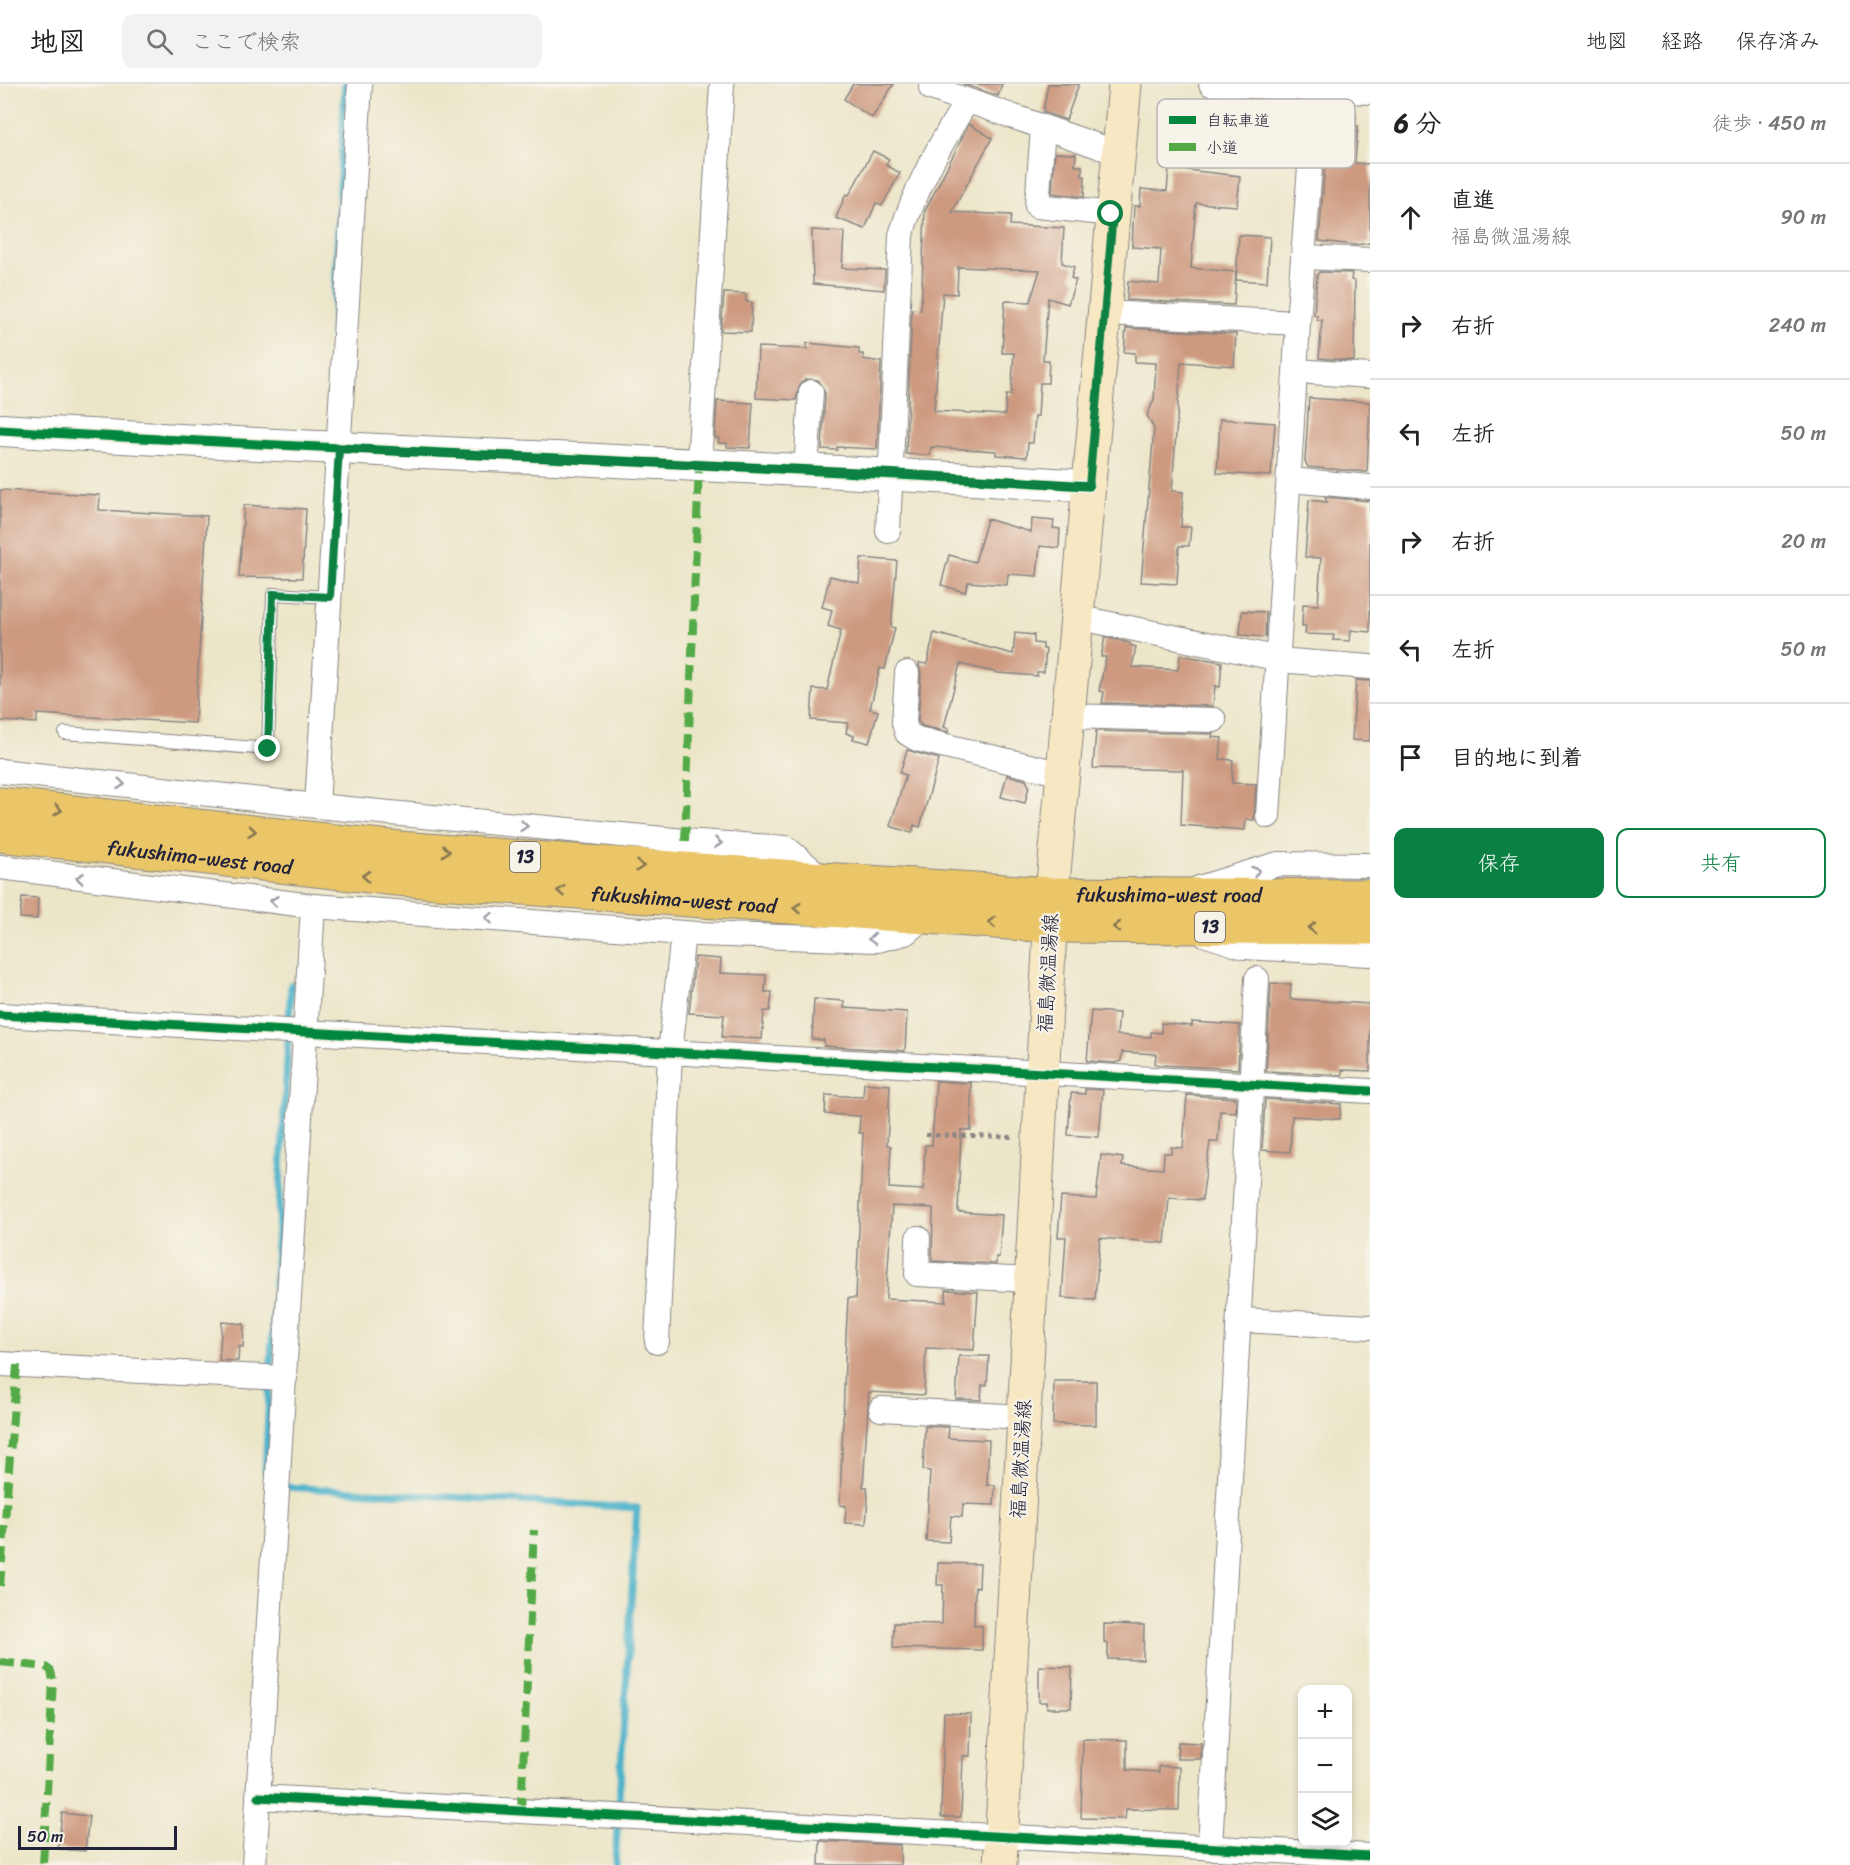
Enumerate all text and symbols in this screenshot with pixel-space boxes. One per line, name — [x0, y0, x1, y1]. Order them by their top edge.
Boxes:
search box — [122, 14, 542, 68]
text: 地図 — [30, 17, 86, 66]
text: ここで検索 — [191, 22, 301, 61]
text: 地図 — [1586, 22, 1628, 60]
text: 経路 — [1661, 22, 1703, 60]
text: 保存済み — [1736, 22, 1820, 60]
icon: search — [143, 25, 176, 58]
legend — [1157, 99, 1355, 168]
text: 6 分 — [1394, 100, 1442, 146]
text: 自転車道 — [1206, 106, 1270, 135]
text: 徒歩 · 450 m — [1712, 106, 1826, 141]
text: 小道 — [1206, 133, 1238, 162]
text: 直進 — [1451, 180, 1495, 219]
route start — [1097, 200, 1123, 226]
text: 90 m — [1781, 200, 1826, 235]
icon: ahead — [1394, 201, 1427, 234]
text: 福島微温湯線 — [1451, 219, 1571, 254]
text: 右折 — [1451, 306, 1495, 345]
text: 240 m — [1769, 308, 1826, 343]
icon: right — [1394, 309, 1427, 342]
text: 左折 — [1451, 414, 1495, 453]
text: 50 m — [1781, 416, 1826, 451]
icon: left — [1394, 417, 1427, 450]
text: 右折 — [1451, 522, 1495, 561]
text: 20 m — [1781, 524, 1826, 559]
icon: right — [1394, 525, 1427, 558]
text: 左折 — [1451, 630, 1495, 669]
text: 50 m — [1781, 632, 1826, 667]
icon: left — [1394, 633, 1427, 666]
route end — [254, 735, 280, 761]
text: 目的地に到着 — [1451, 738, 1583, 777]
icon: arrive — [1394, 741, 1427, 774]
one-way arrow — [116, 778, 125, 790]
one-way arrow — [54, 803, 63, 816]
one-way arrow — [519, 819, 528, 832]
one-way arrow — [247, 825, 257, 837]
button: 保存 — [1394, 828, 1604, 898]
button: 共有 — [1616, 828, 1826, 898]
street label: fukushima-west road — [105, 830, 296, 885]
one-way arrow — [713, 837, 722, 850]
road number: 13 — [510, 842, 540, 872]
one-way arrow — [441, 844, 451, 857]
one-way arrow — [636, 859, 645, 872]
one-way arrow — [1250, 866, 1261, 878]
one-way arrow — [362, 870, 371, 883]
one-way arrow — [75, 872, 85, 884]
street label: fukushima-west road — [590, 876, 779, 924]
street label: fukushima-west road — [1076, 877, 1263, 913]
one-way arrow — [556, 885, 565, 898]
one-way arrow — [269, 896, 278, 908]
one-way arrow — [793, 902, 802, 915]
one-way arrow — [484, 912, 493, 925]
street label: 福島微温湯線 — [1027, 912, 1069, 1034]
road number: 13 — [1195, 912, 1225, 942]
one-way arrow — [987, 916, 996, 929]
one-way arrow — [1112, 921, 1121, 933]
one-way arrow — [1307, 922, 1316, 934]
one-way arrow — [867, 933, 876, 946]
street label: 福島微温湯線 — [1000, 1398, 1042, 1520]
map controls — [1298, 1685, 1352, 1847]
button: + — [1298, 1685, 1352, 1739]
button: − — [1298, 1739, 1352, 1793]
button: layers — [1298, 1793, 1352, 1847]
text: 50 m — [27, 1822, 63, 1851]
scale bar — [18, 1823, 177, 1850]

